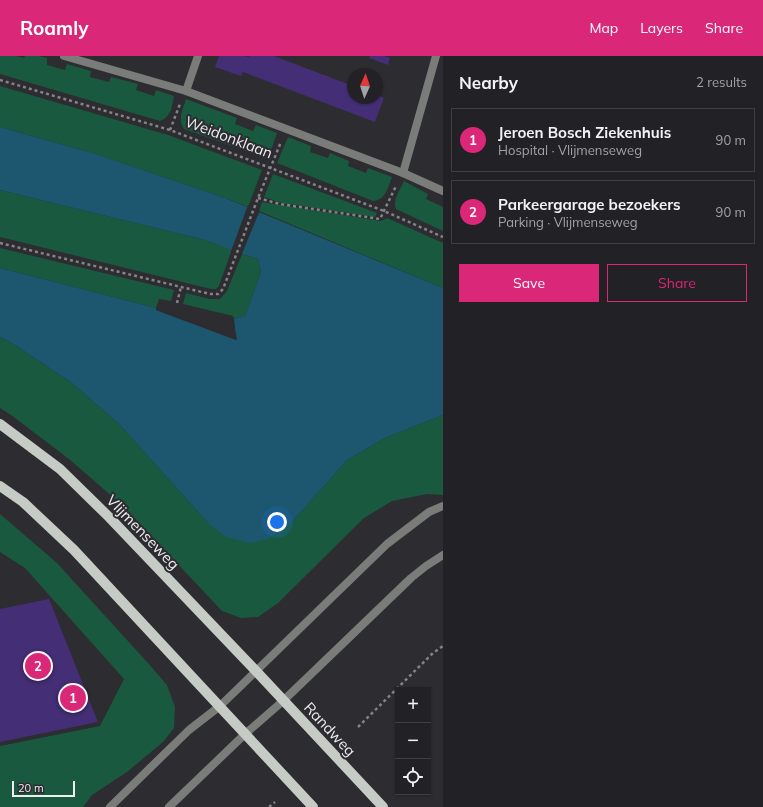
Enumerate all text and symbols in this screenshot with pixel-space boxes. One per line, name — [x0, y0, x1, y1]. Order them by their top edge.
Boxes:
text: Roamly — [20, 16, 88, 40]
text: Map — [589, 19, 618, 37]
text: Layers — [640, 19, 683, 37]
text: Share — [705, 19, 743, 37]
north arrow — [347, 68, 383, 104]
text: Nearby — [459, 72, 518, 93]
text: 2 results — [696, 74, 747, 90]
street label: Weidonklaan — [183, 112, 275, 162]
text: Jeroen Bosch Ziekenhuis — [498, 123, 671, 142]
text: 1 — [469, 132, 477, 148]
text: 90 m — [716, 132, 746, 148]
text: Hospital · Vlijmenseweg — [498, 142, 642, 158]
text: Parkeergarage bezoekers — [498, 195, 681, 214]
text: 2 — [469, 204, 477, 220]
text: 90 m — [716, 204, 746, 220]
text: Parking · Vlijmenseweg — [498, 214, 638, 230]
button: Save — [459, 264, 599, 302]
button: Share — [607, 264, 747, 302]
street label: Vlijmenseweg — [102, 491, 184, 573]
your location — [267, 512, 287, 532]
pin: 2 — [25, 651, 51, 681]
pin: 1 — [60, 683, 86, 713]
map controls — [395, 687, 431, 795]
button: + — [395, 687, 431, 723]
street label: Randweg — [300, 698, 360, 760]
button: − — [395, 723, 431, 759]
button: locate — [395, 759, 431, 795]
scale bar — [12, 779, 75, 798]
text: 20 m — [18, 781, 44, 795]

